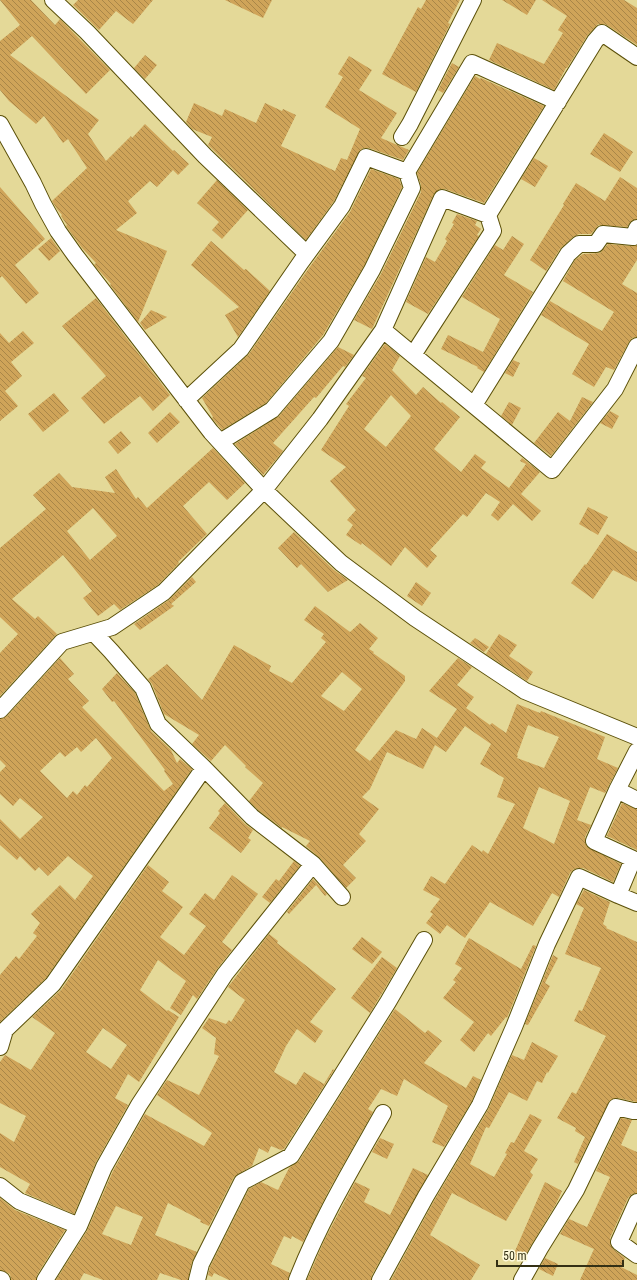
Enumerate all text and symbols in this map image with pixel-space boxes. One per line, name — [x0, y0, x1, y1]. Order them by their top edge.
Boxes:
scale bar — [497, 1242, 623, 1268]
text: 50 m — [503, 1249, 527, 1263]

